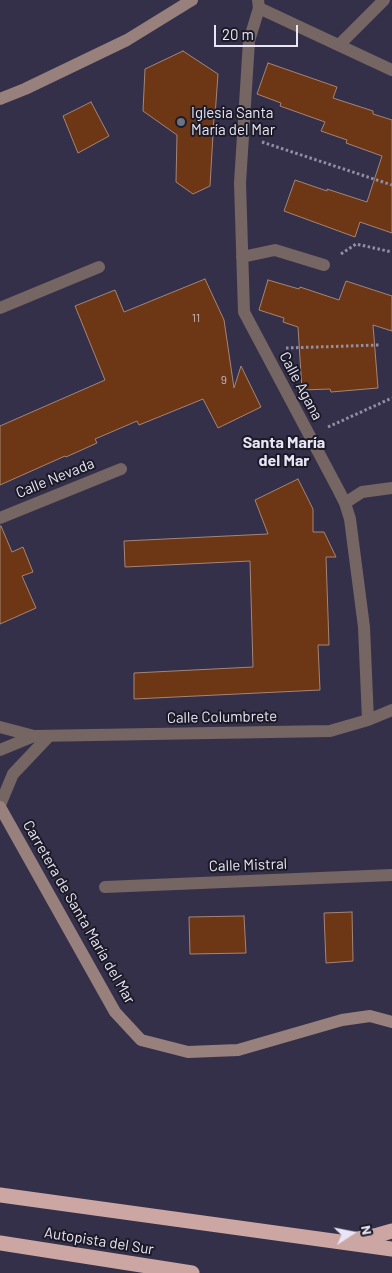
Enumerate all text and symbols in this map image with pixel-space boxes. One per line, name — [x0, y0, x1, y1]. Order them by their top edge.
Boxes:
scale bar — [217, 15, 301, 47]
text: 20 m — [222, 25, 254, 43]
place label: Iglesia Santa María del Mar — [191, 104, 275, 139]
marker: Iglesia Santa María del Mar — [175, 116, 187, 128]
house number: 11 — [192, 311, 200, 325]
street label: Calle Agana — [275, 349, 327, 423]
house number: 9 — [221, 373, 227, 387]
district label: Santa María del Mar — [243, 433, 325, 471]
street label: Calle Nevada — [13, 454, 97, 502]
street label: Calle Columbrete — [167, 707, 277, 727]
street label: Carretera de Santa María del Mar — [19, 817, 139, 1007]
street label: Calle Mistral — [209, 855, 287, 875]
north arrow — [327, 1208, 377, 1258]
street label: Autopista del Sur — [43, 1223, 155, 1259]
text: N — [358, 1224, 376, 1236]

